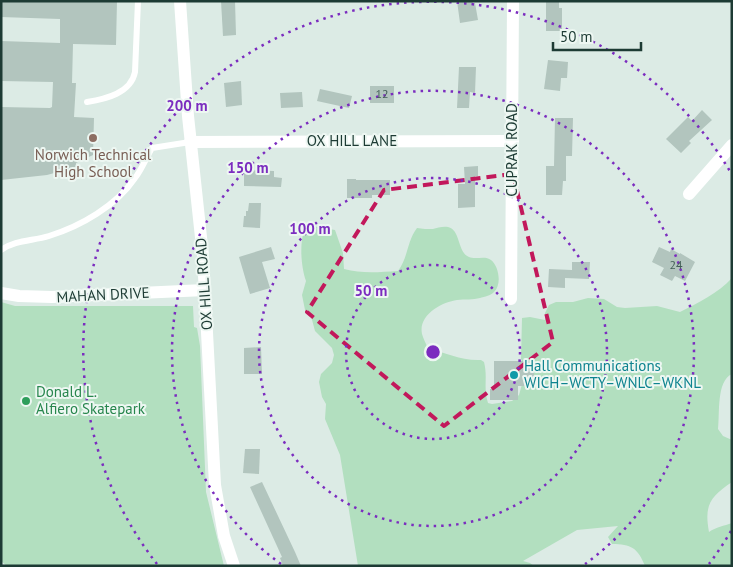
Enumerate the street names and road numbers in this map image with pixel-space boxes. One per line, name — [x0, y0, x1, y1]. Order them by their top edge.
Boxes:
street label: CUPRAK ROAD — [502, 103, 521, 197]
street label: OX HILL LANE — [307, 131, 397, 150]
street label: OX HILL ROAD — [191, 237, 216, 331]
street label: MAHAN DRIVE — [56, 283, 150, 306]

